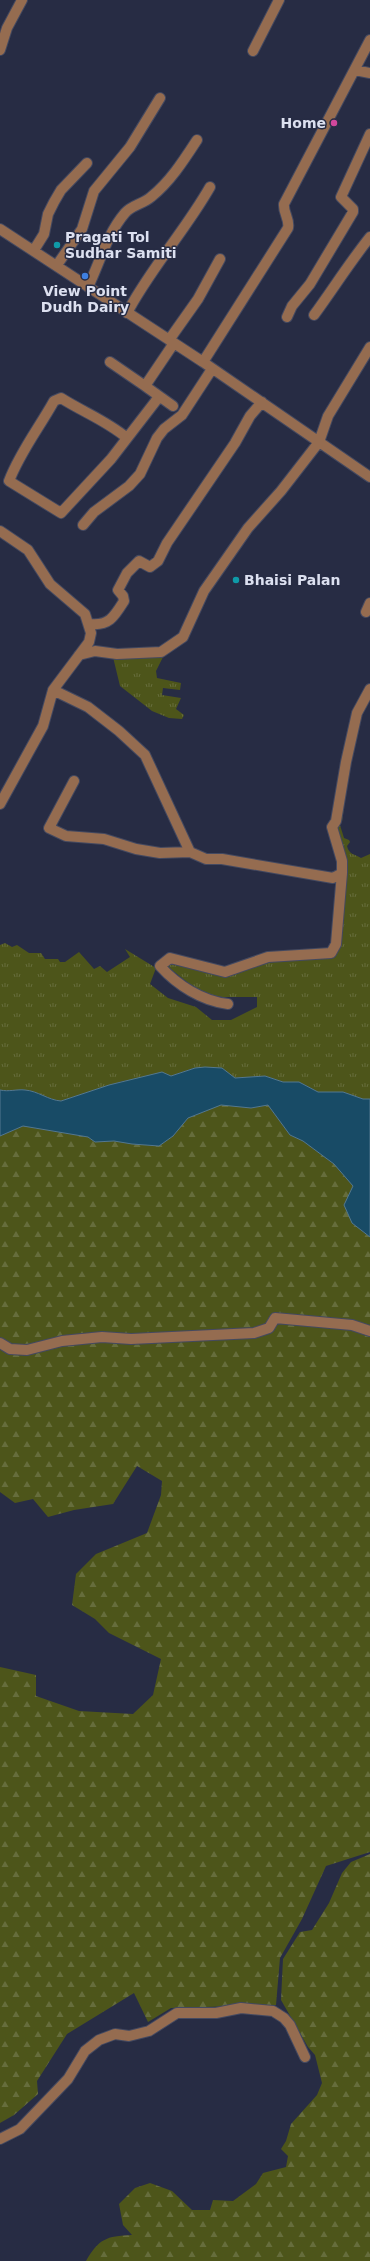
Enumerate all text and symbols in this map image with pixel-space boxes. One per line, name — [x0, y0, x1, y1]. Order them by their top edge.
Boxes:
place label: Home — [281, 115, 326, 131]
marker: Home — [329, 118, 339, 128]
place label: Pragati Tol Sudhar Samiti — [65, 229, 177, 261]
marker: Pragati Tol Sudhar Samiti — [52, 240, 62, 250]
marker: View Point Dudh Dairy — [80, 271, 90, 281]
place label: View Point Dudh Dairy — [41, 283, 129, 315]
place label: Bhaisi Palan — [244, 572, 340, 588]
marker: Bhaisi Palan — [231, 575, 241, 585]

